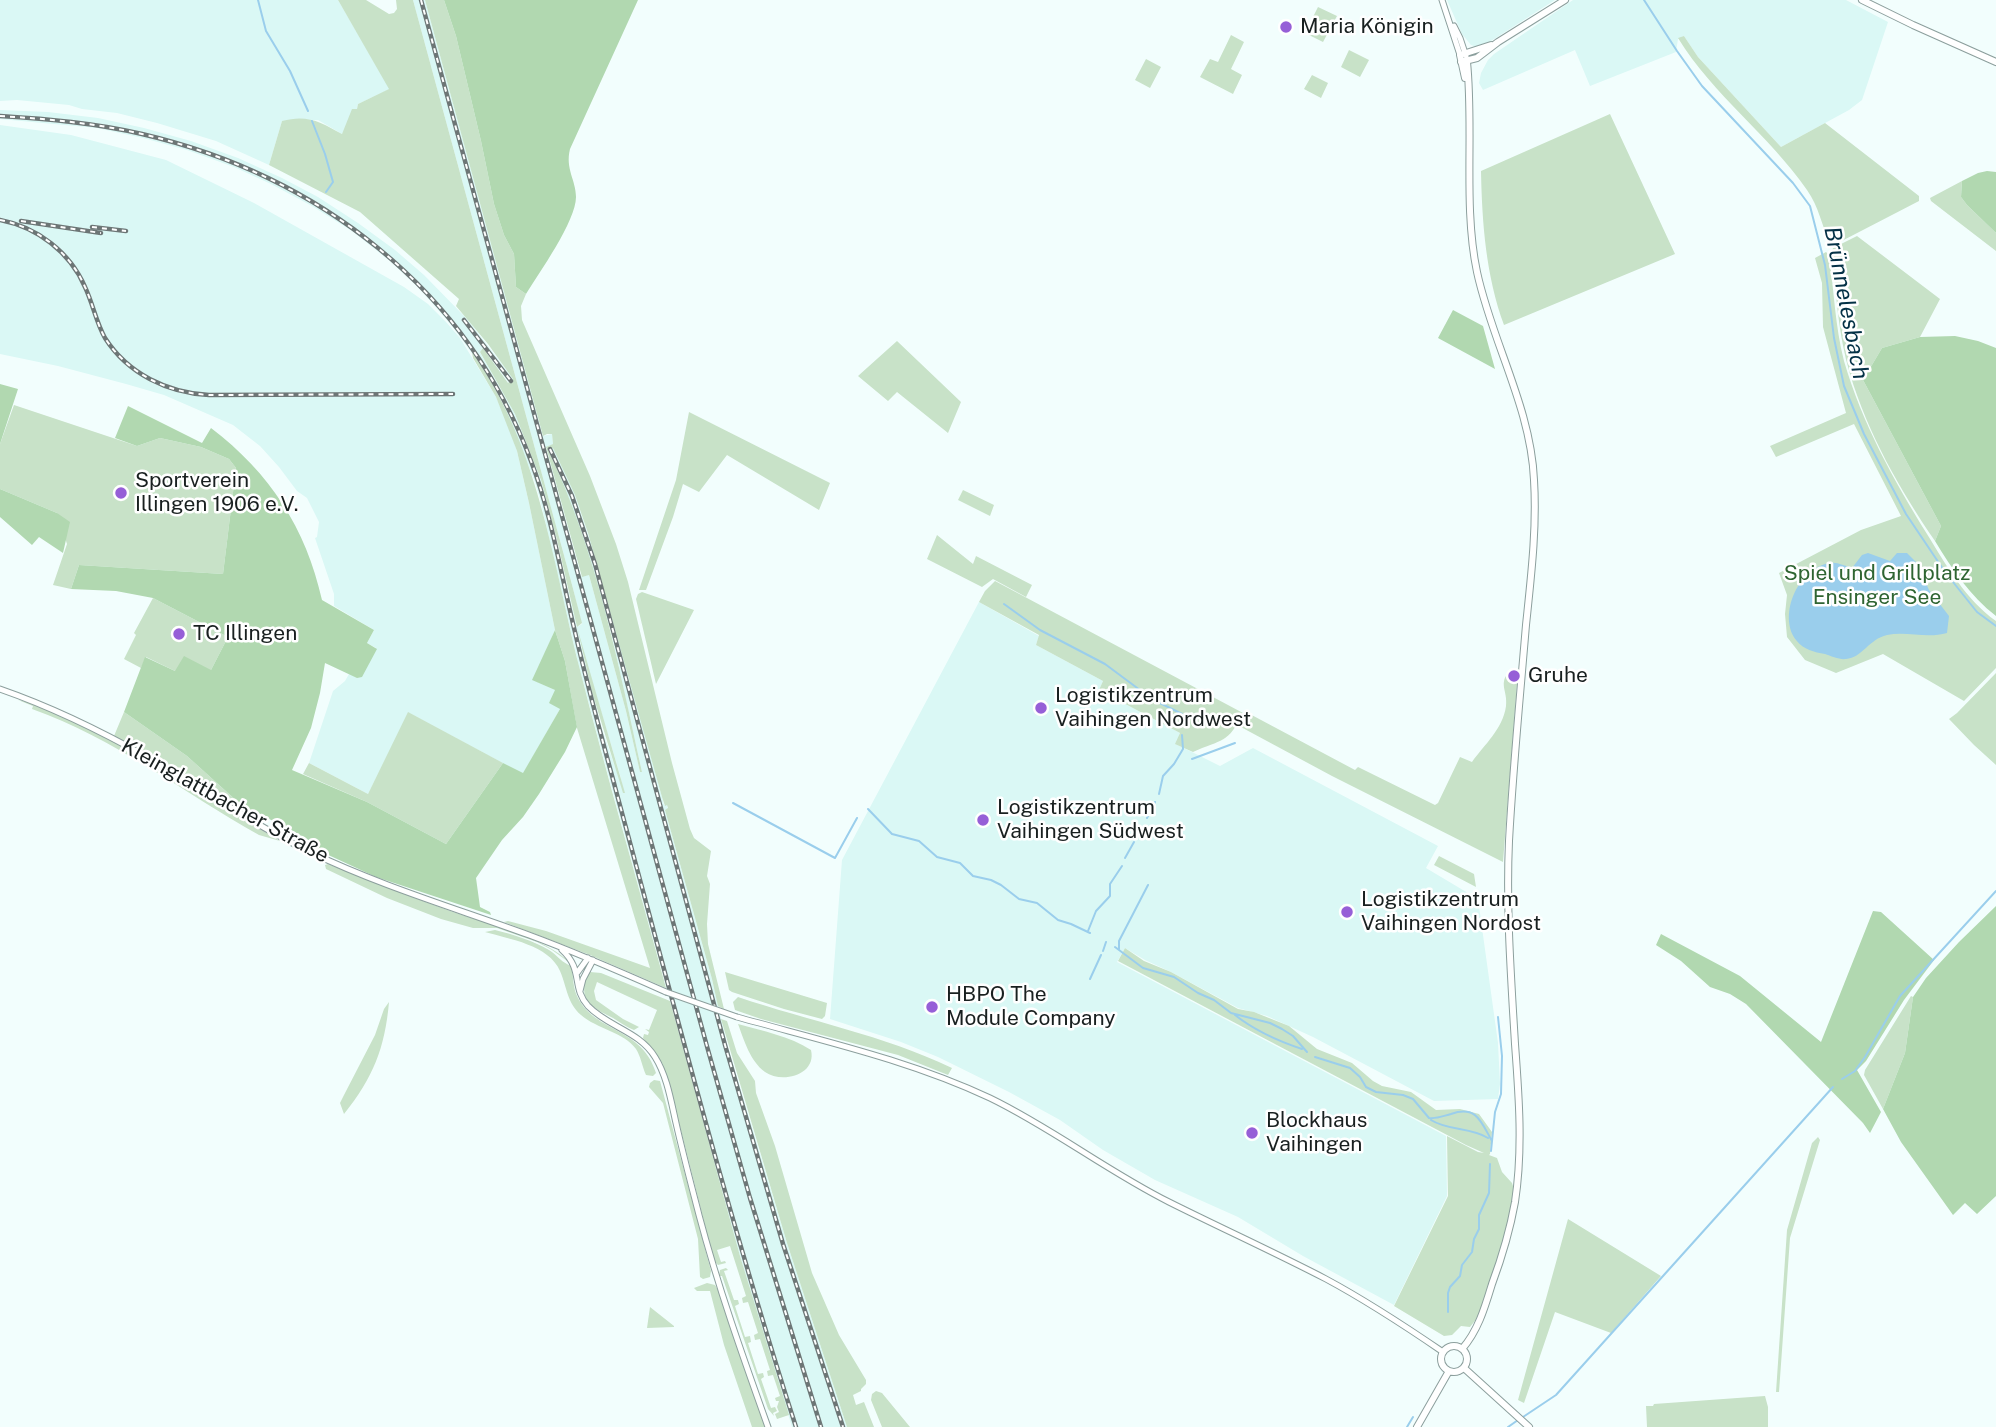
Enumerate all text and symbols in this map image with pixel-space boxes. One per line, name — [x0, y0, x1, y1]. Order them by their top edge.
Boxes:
place label: Maria Königin — [1300, 14, 1434, 40]
marker: Maria Königin — [1278, 19, 1294, 35]
water label: Brünnelesbach — [1818, 224, 1874, 382]
place label: Sportverein Illingen 1906 e.V. — [135, 468, 298, 518]
marker: Sportverein Illingen 1906 e.V. — [113, 485, 129, 501]
park label: Spiel und Grillplatz Ensinger See — [1784, 561, 1970, 611]
place label: TC Illingen — [193, 621, 297, 647]
marker: TC Illingen — [171, 626, 187, 642]
place label: Gruhe — [1528, 663, 1588, 689]
marker: Gruhe — [1506, 668, 1522, 684]
place label: Logistikzentrum Vaihingen Nordwest — [1055, 683, 1251, 733]
marker: Logistikzentrum Vaihingen Nordwest — [1033, 700, 1049, 716]
street label: Kleinglattbacher Straße — [117, 733, 333, 869]
place label: Logistikzentrum Vaihingen Südwest — [997, 795, 1184, 845]
marker: Logistikzentrum Vaihingen Südwest — [975, 812, 991, 828]
place label: Logistikzentrum Vaihingen Nordost — [1361, 887, 1541, 937]
marker: Logistikzentrum Vaihingen Nordost — [1339, 904, 1355, 920]
place label: HBPO The Module Company — [946, 982, 1115, 1032]
marker: HBPO The Module Company — [924, 999, 940, 1015]
place label: Blockhaus Vaihingen — [1266, 1108, 1367, 1158]
marker: Blockhaus Vaihingen — [1244, 1125, 1260, 1141]

